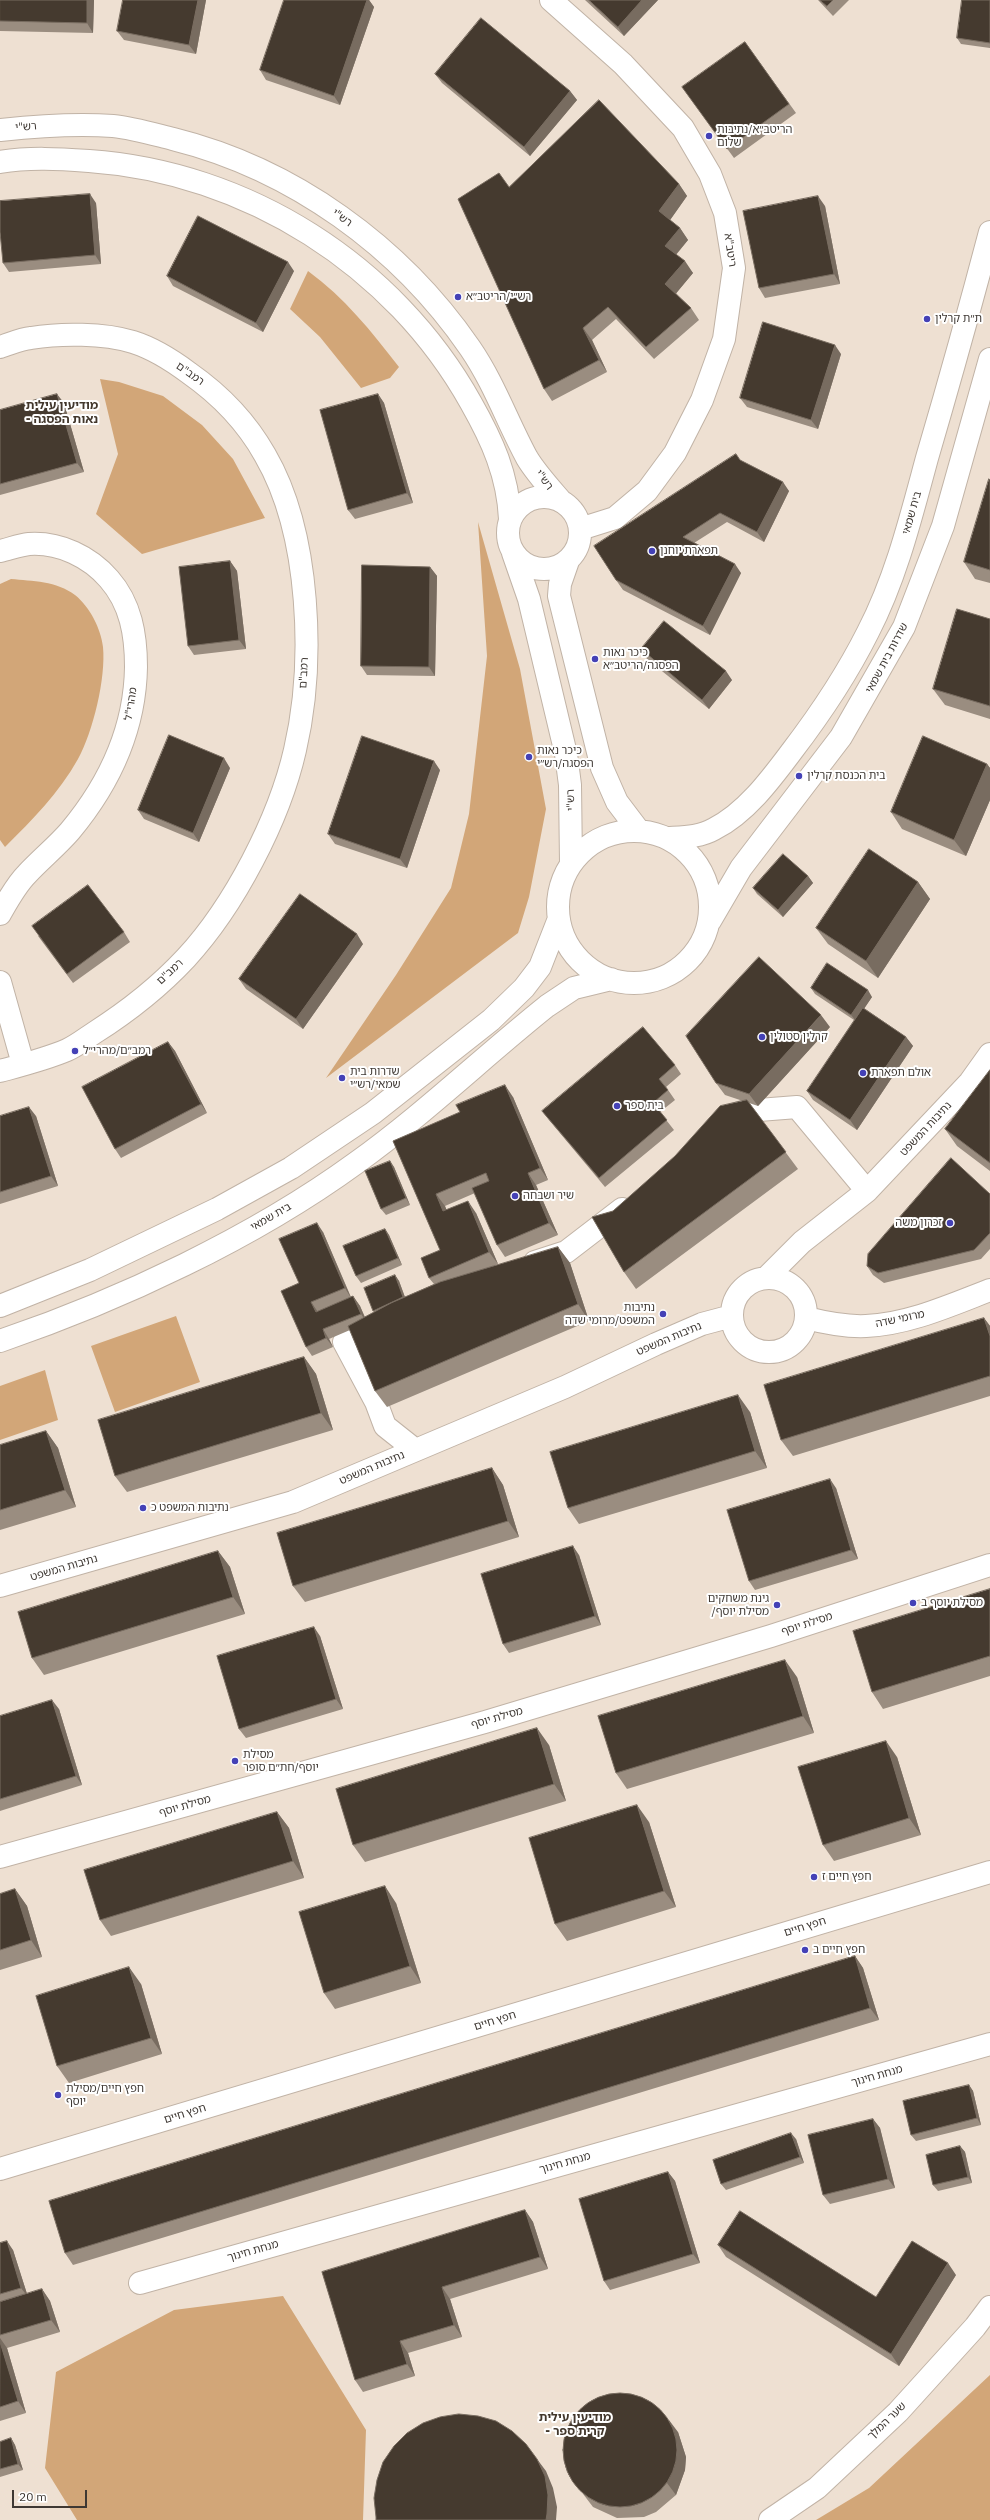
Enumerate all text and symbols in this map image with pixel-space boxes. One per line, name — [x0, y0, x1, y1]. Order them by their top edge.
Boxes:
street label: רש"י — [15, 119, 37, 135]
place label: הריטב״א/נתיבות שלום — [717, 123, 792, 149]
marker: הריטב״א/נתיבות שלום — [704, 131, 714, 141]
street label: רש"י — [329, 206, 355, 230]
street label: ריטב"א — [721, 232, 739, 268]
place label: רש״י/הריטב״א — [466, 290, 531, 304]
marker: רש״י/הריטב״א — [453, 292, 463, 302]
place label: ת״ת קרלין — [935, 312, 982, 326]
marker: ת״ת קרלין — [922, 314, 932, 324]
street label: רמב"ם — [173, 360, 207, 388]
district label: מודיעין עילית - נאות הפסגה — [26, 399, 98, 427]
street label: רש"י — [532, 467, 556, 493]
street label: בית שמאי — [899, 490, 925, 536]
place label: תפארת יוחנן — [660, 544, 718, 558]
marker: תפארת יוחנן — [647, 546, 657, 556]
street label: שדרות בית שמאי — [863, 621, 911, 695]
place label: כיכר נאות הפסגה/הריטב״א — [603, 646, 679, 672]
marker: כיכר נאות הפסגה/הריטב״א — [590, 654, 600, 664]
street label: רמב"ם — [297, 657, 311, 689]
street label: מהרי"ל — [122, 686, 140, 722]
place label: כיכר נאות הפסגה/רש״י — [537, 744, 594, 770]
marker: כיכר נאות הפסגה/רש״י — [524, 752, 534, 762]
place label: בית הכנסת קרלין — [807, 769, 886, 783]
marker: בית הכנסת קרלין — [794, 771, 804, 781]
street label: רש"י — [564, 789, 578, 811]
street label: רמב"ם — [154, 956, 186, 988]
place label: קרלין סטולין — [770, 1030, 828, 1044]
marker: קרלין סטולין — [757, 1032, 767, 1042]
place label: רמב״ם/מהרי״ל — [83, 1044, 151, 1058]
marker: רמב״ם/מהרי״ל — [70, 1046, 80, 1056]
place label: שדרות בית שמאי/רש״י — [350, 1065, 401, 1091]
place label: אולם תפארת — [871, 1066, 931, 1080]
marker: אולם תפארת — [858, 1068, 868, 1078]
marker: שדרות בית שמאי/רש״י — [337, 1073, 347, 1083]
place label: בית ספר — [625, 1099, 664, 1113]
street label: נתיבות המשפט — [897, 1099, 955, 1159]
marker: בית ספר — [612, 1101, 622, 1111]
place label: שיר ושבחה — [523, 1189, 574, 1203]
marker: שיר ושבחה — [510, 1191, 520, 1201]
street label: בית שמאי — [248, 1200, 294, 1234]
place label: זכרון משה — [895, 1216, 942, 1230]
marker: זכרון משה — [945, 1218, 955, 1228]
place label: נתיבות המשפט/מרומי שדה — [565, 1301, 655, 1327]
street label: מרומי שדה — [874, 1307, 926, 1331]
marker: נתיבות המשפט/מרומי שדה — [658, 1309, 668, 1319]
street label: נתיבות המשפט — [634, 1319, 704, 1359]
street label: נתיבות המשפט — [337, 1448, 407, 1488]
place label: נתיבות המשפט כ — [151, 1501, 229, 1515]
marker: נתיבות המשפט כ — [138, 1503, 148, 1513]
street label: נתיבות המשפט — [29, 1552, 99, 1584]
place label: גינת משחקים /מסילת יוסף — [708, 1592, 769, 1618]
place label: מסילת יוסף ב — [921, 1596, 983, 1610]
marker: מסילת יוסף ב — [908, 1598, 918, 1608]
marker: גינת משחקים /מסילת יוסף — [772, 1600, 782, 1610]
street label: מסילת יוסף — [780, 1610, 834, 1638]
street label: מסילת יוסף — [470, 1704, 524, 1732]
place label: מסילת יוסף/חת״ם סופר — [243, 1748, 319, 1774]
marker: מסילת יוסף/חת״ם סופר — [230, 1756, 240, 1766]
street label: מסילת יוסף — [158, 1792, 212, 1820]
place label: חפץ חיים ז — [822, 1870, 871, 1884]
marker: חפץ חיים ז — [809, 1872, 819, 1882]
street label: חפץ חיים — [782, 1914, 828, 1940]
place label: חפץ חיים ב — [813, 1943, 865, 1957]
marker: חפץ חיים ב — [800, 1945, 810, 1955]
street label: חפץ חיים — [472, 2008, 518, 2034]
street label: מנחת חינוך — [850, 2062, 904, 2090]
place label: חפץ חיים/מסילת יוסף — [66, 2082, 144, 2108]
marker: חפץ חיים/מסילת יוסף — [53, 2090, 63, 2100]
street label: חפץ חיים — [162, 2101, 208, 2127]
street label: מנחת חינוך — [538, 2149, 592, 2177]
street label: מנחת חינוך — [226, 2237, 280, 2265]
street label: שער המלך — [865, 2399, 909, 2443]
district label: מודיעין עילית - קרית ספר — [539, 2411, 611, 2439]
scale bar — [14, 2482, 89, 2508]
text: 20 m — [19, 2489, 47, 2504]

